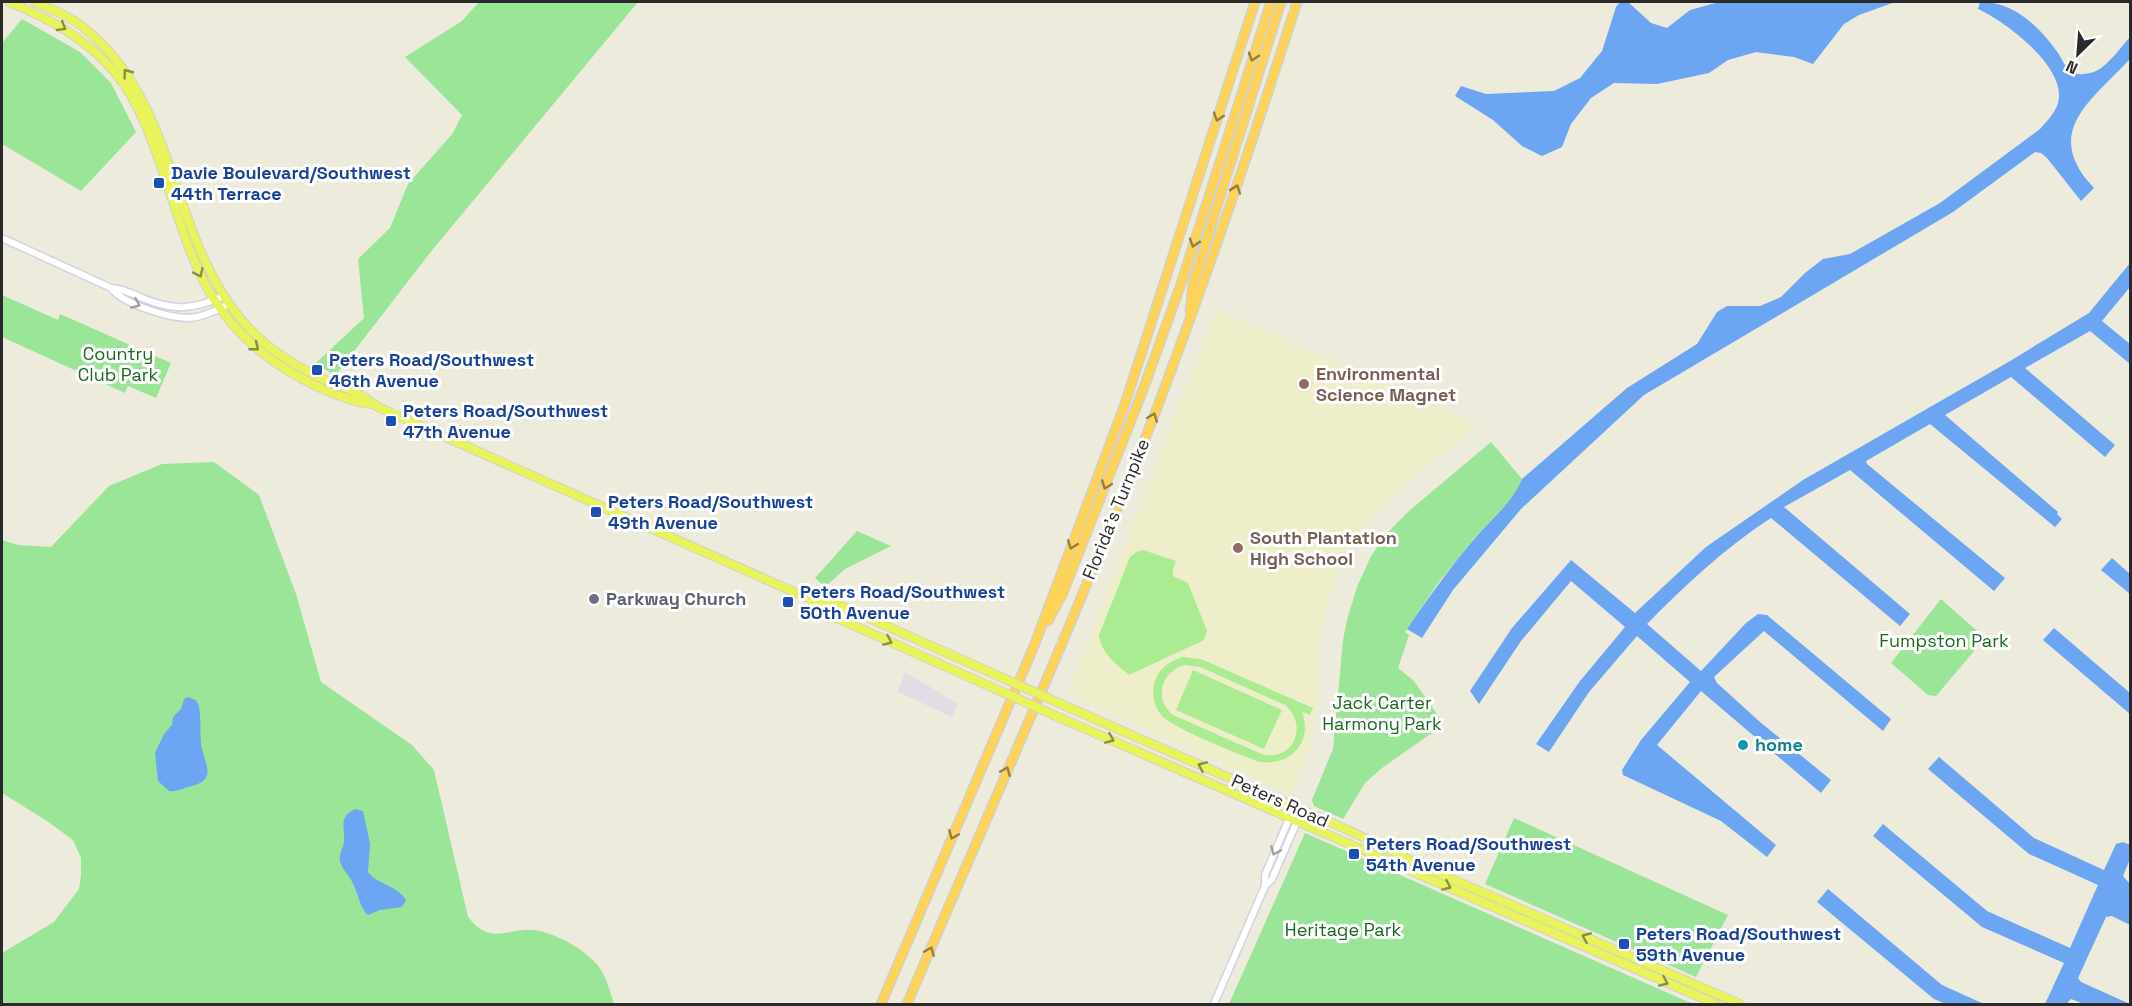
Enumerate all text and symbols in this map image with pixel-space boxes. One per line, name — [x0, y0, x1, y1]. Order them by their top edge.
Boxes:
one-way arrow — [55, 20, 66, 31]
north arrow — [2048, 24, 2108, 84]
one-way arrow — [1248, 51, 1261, 62]
text: N — [2063, 55, 2081, 79]
one-way arrow — [123, 69, 134, 80]
one-way arrow — [1213, 111, 1226, 122]
place label: Davie Boulevard/Southwest 44th Terrace — [171, 161, 411, 205]
marker: Davie Boulevard/Southwest 44th Terrace — [152, 176, 166, 190]
one-way arrow — [1229, 184, 1242, 195]
one-way arrow — [1189, 237, 1201, 248]
one-way arrow — [192, 266, 204, 277]
one-way arrow — [130, 296, 141, 308]
one-way arrow — [248, 340, 259, 351]
park label: Country Club Park — [78, 342, 159, 386]
place label: Peters Road/Southwest 46th Avenue — [329, 348, 534, 392]
place label: Environmental Science Magnet — [1316, 362, 1456, 406]
marker: Peters Road/Southwest 46th Avenue — [310, 363, 324, 377]
marker: Environmental Science Magnet — [1297, 377, 1311, 391]
place label: Peters Road/Southwest 47th Avenue — [403, 399, 608, 443]
one-way arrow — [1146, 412, 1159, 423]
marker: Peters Road/Southwest 47th Avenue — [384, 414, 398, 428]
street label: Florida's Turnpike — [1077, 435, 1154, 583]
one-way arrow — [1101, 479, 1113, 490]
place label: Peters Road/Southwest 49th Avenue — [608, 490, 813, 534]
marker: Peters Road/Southwest 49th Avenue — [589, 505, 603, 519]
place label: South Plantation High School — [1250, 526, 1397, 570]
one-way arrow — [1067, 539, 1079, 550]
marker: South Plantation High School — [1231, 541, 1245, 555]
place label: Peters Road/Southwest 50th Avenue — [800, 580, 1005, 624]
place label: Parkway Church — [606, 587, 746, 610]
marker: Parkway Church — [587, 592, 601, 606]
marker: Peters Road/Southwest 50th Avenue — [781, 595, 795, 609]
park label: Fumpston Park — [1879, 629, 2009, 652]
one-way arrow — [882, 633, 893, 645]
park label: Jack Carter Harmony Park — [1322, 691, 1442, 735]
one-way arrow — [1104, 732, 1115, 744]
place label: home — [1755, 733, 1803, 756]
marker: home — [1736, 738, 1750, 752]
one-way arrow — [1197, 761, 1208, 773]
one-way arrow — [999, 767, 1011, 778]
street label: Peters Road — [1228, 769, 1333, 832]
one-way arrow — [949, 829, 961, 840]
place label: Peters Road/Southwest 54th Avenue — [1366, 832, 1571, 876]
one-way arrow — [1270, 845, 1282, 856]
marker: Peters Road/Southwest 54th Avenue — [1347, 847, 1361, 861]
one-way arrow — [1441, 879, 1452, 891]
park label: Heritage Park — [1285, 918, 1401, 941]
place label: Peters Road/Southwest 59th Avenue — [1636, 922, 1841, 966]
one-way arrow — [1582, 933, 1593, 945]
marker: Peters Road/Southwest 59th Avenue — [1617, 937, 1631, 951]
one-way arrow — [922, 946, 934, 957]
one-way arrow — [1658, 974, 1669, 986]

